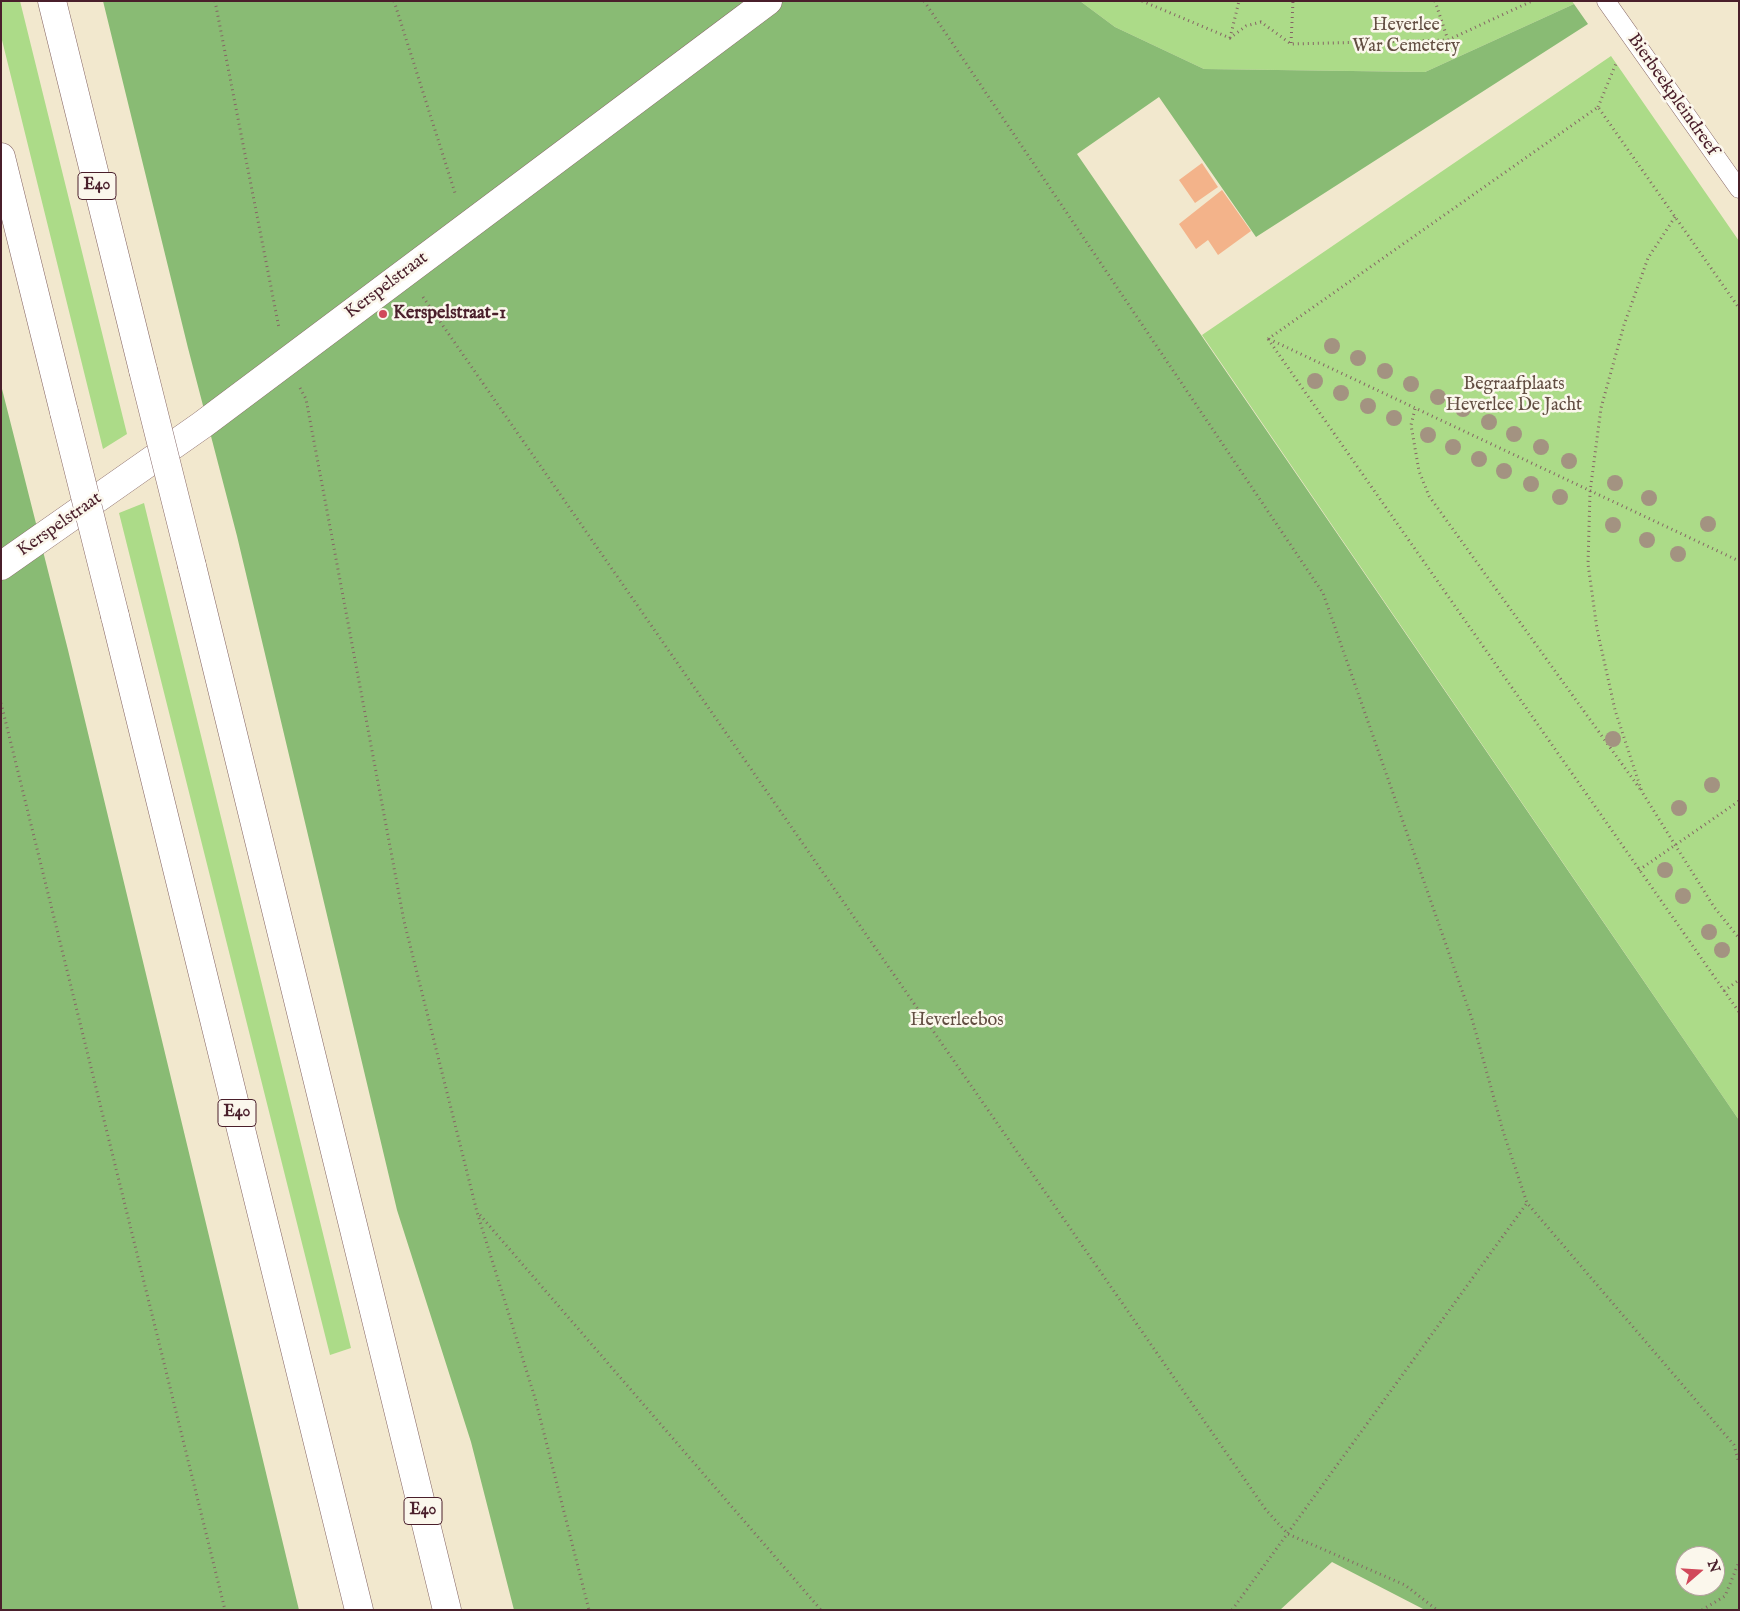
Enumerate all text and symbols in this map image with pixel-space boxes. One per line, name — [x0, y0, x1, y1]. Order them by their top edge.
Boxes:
park label: Heverlee War Cemetery — [1352, 15, 1460, 58]
street label: Bierbeekpleindreef — [1622, 30, 1722, 160]
road number: E40 — [78, 172, 116, 200]
street label: Kerspelstraat — [341, 248, 433, 324]
place label: Kerspelstraat-1 — [393, 303, 506, 325]
marker: Kerspelstraat-1 — [377, 308, 389, 320]
park label: Begraafplaats Heverlee De Jacht — [1446, 374, 1582, 416]
street label: Kerspelstraat — [14, 488, 106, 562]
park label: Heverleebos — [910, 1010, 1004, 1032]
road number: E40 — [218, 1100, 256, 1126]
road number: E40 — [404, 1498, 442, 1524]
north arrow — [1675, 1546, 1725, 1596]
text: N — [1703, 1558, 1724, 1575]

